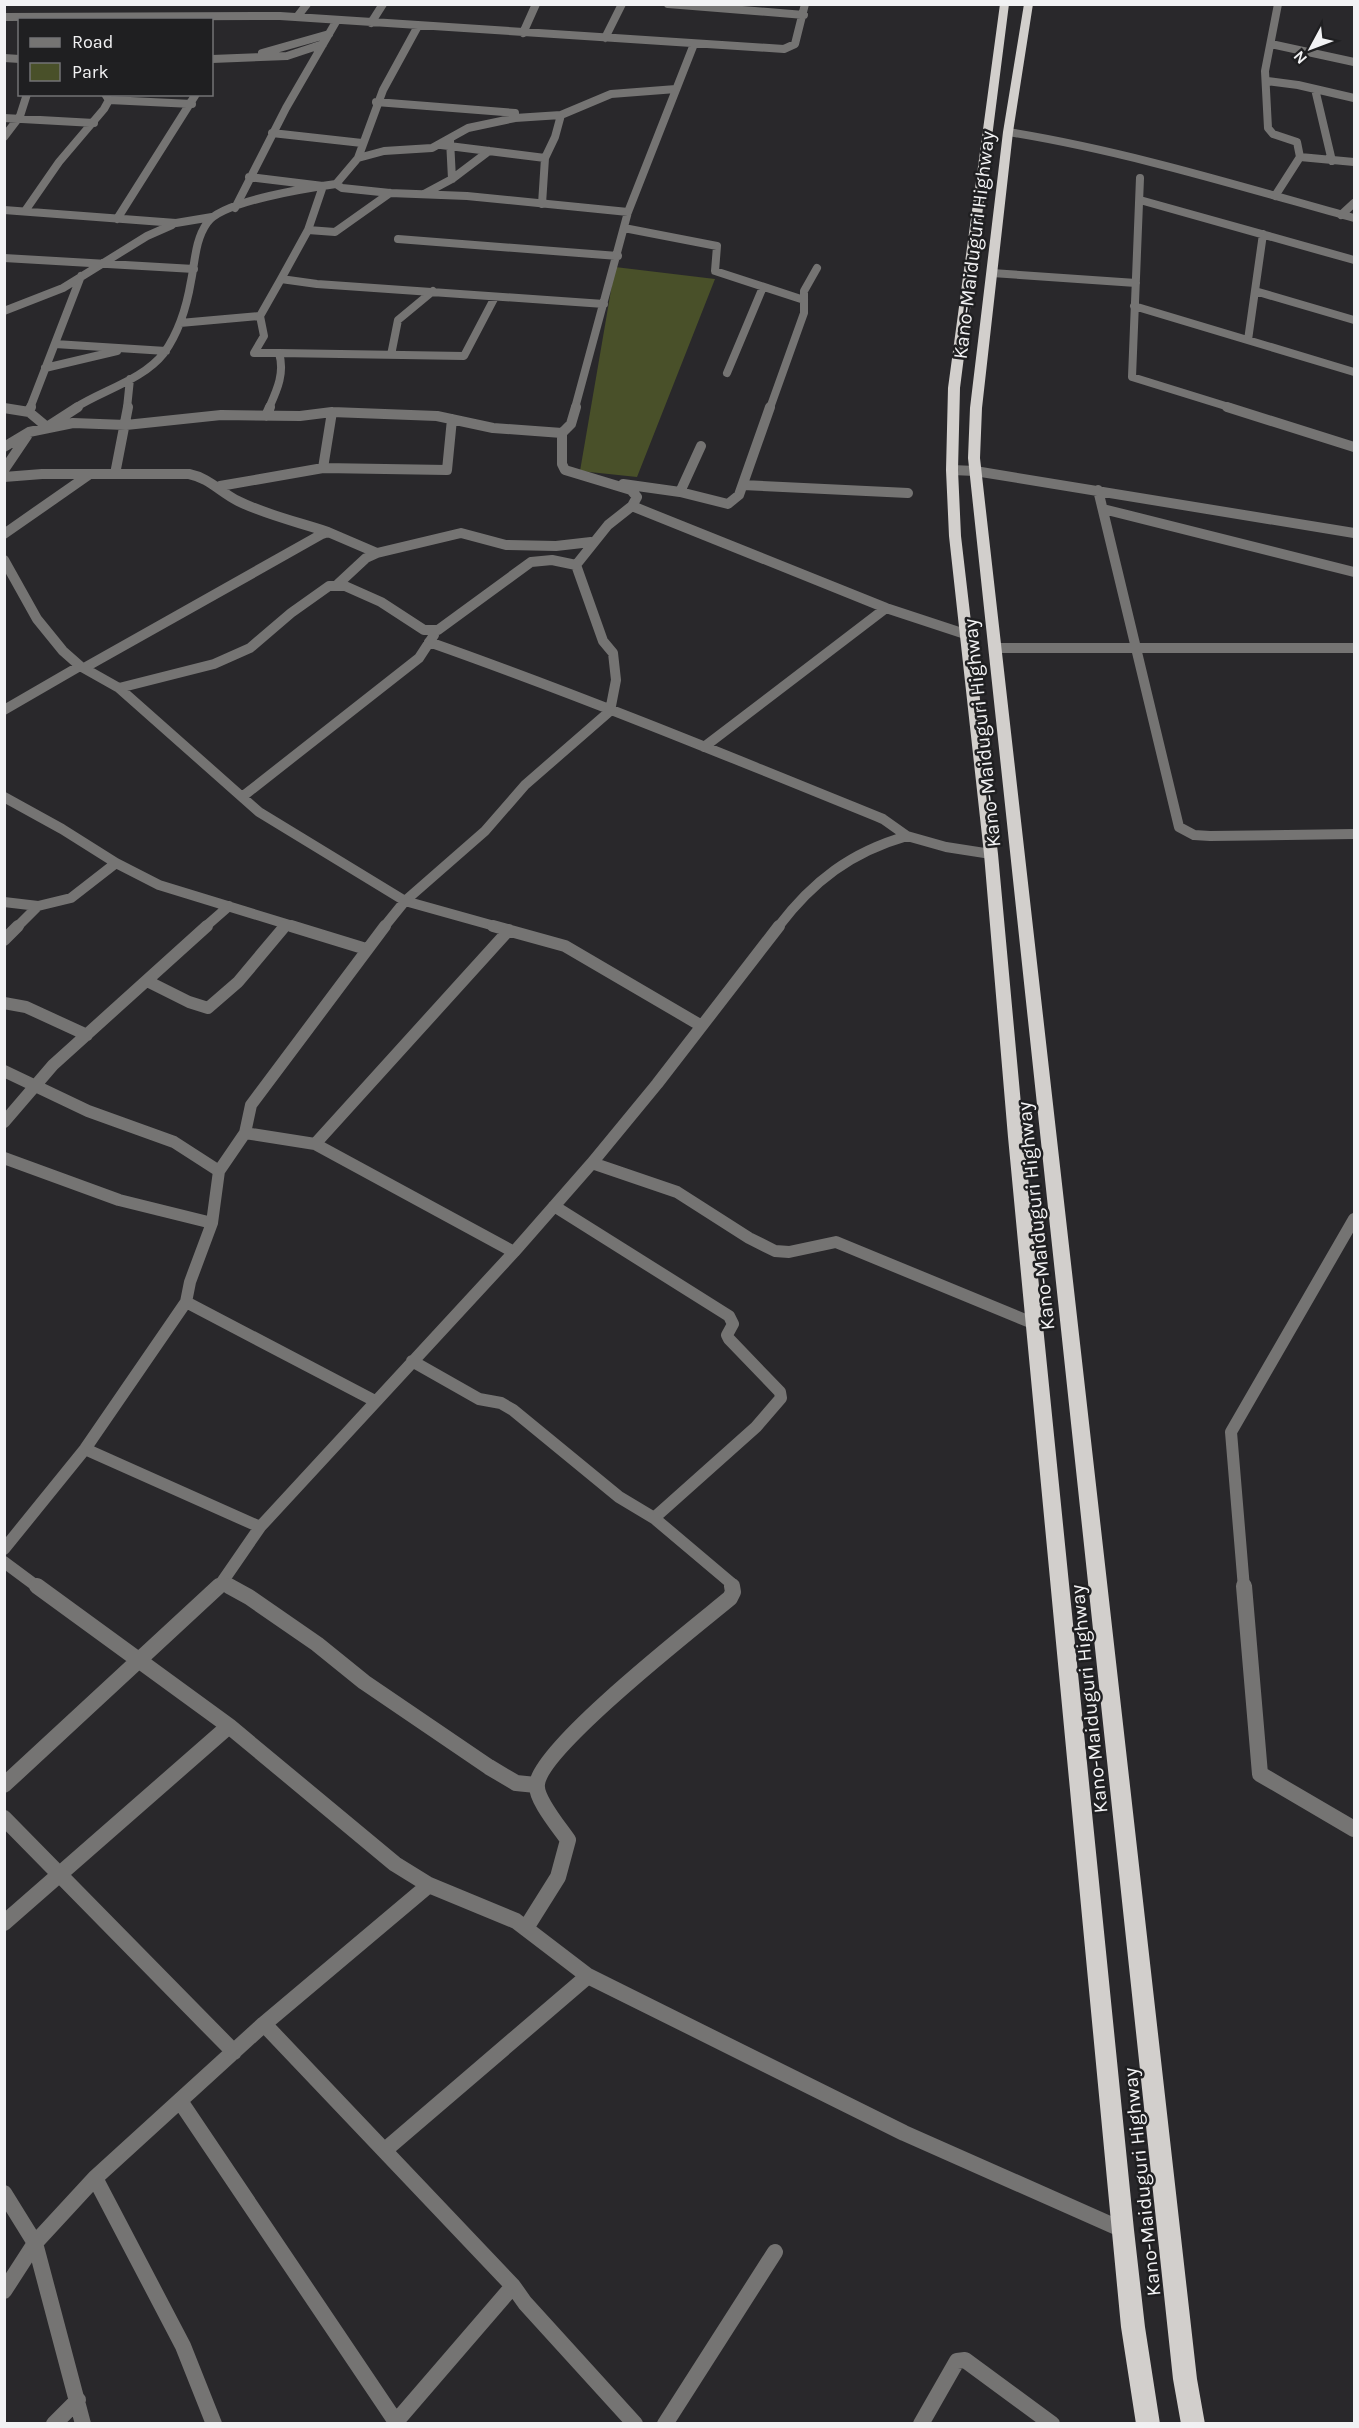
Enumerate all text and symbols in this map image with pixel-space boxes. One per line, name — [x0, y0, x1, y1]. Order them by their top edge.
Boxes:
legend — [18, 18, 213, 96]
north arrow — [1281, 18, 1341, 78]
text: Road — [72, 31, 113, 53]
text: N — [1289, 47, 1311, 68]
text: Park — [72, 61, 109, 83]
street label: Kano-Maiduguri Highway — [949, 130, 999, 360]
street label: Kano-Maiduguri Highway — [959, 618, 1005, 848]
street label: Kano-Maiduguri Highway — [1013, 1101, 1059, 1331]
street label: Kano-Maiduguri Highway — [1066, 1584, 1112, 1814]
street label: Kano-Maiduguri Highway — [1119, 2067, 1165, 2297]

